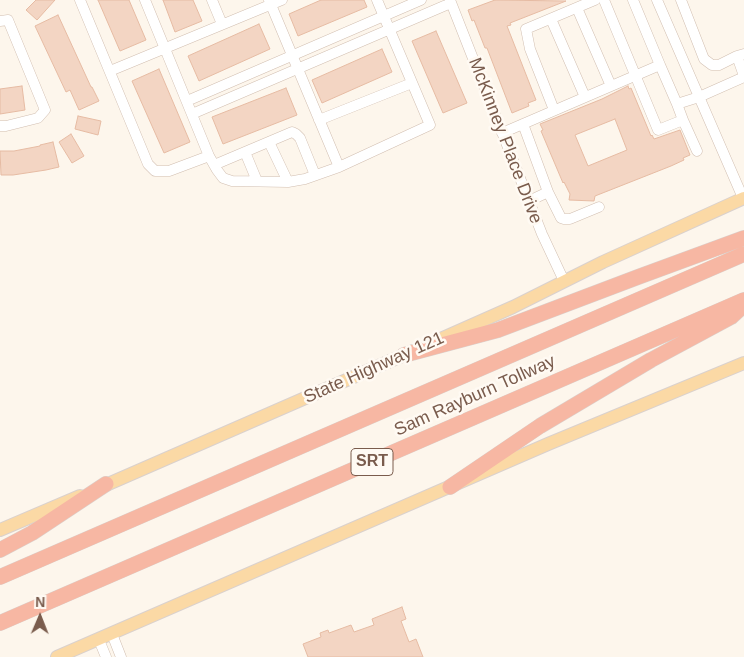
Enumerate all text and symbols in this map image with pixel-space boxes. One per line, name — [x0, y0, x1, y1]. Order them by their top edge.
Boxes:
street label: McKinney Place Drive — [463, 55, 547, 227]
street label: State Highway 121 — [301, 327, 447, 409]
street label: Sam Rayburn Tollway — [391, 351, 559, 441]
road number: SRT — [351, 448, 393, 476]
north arrow — [15, 592, 65, 642]
text: N — [35, 594, 45, 610]

